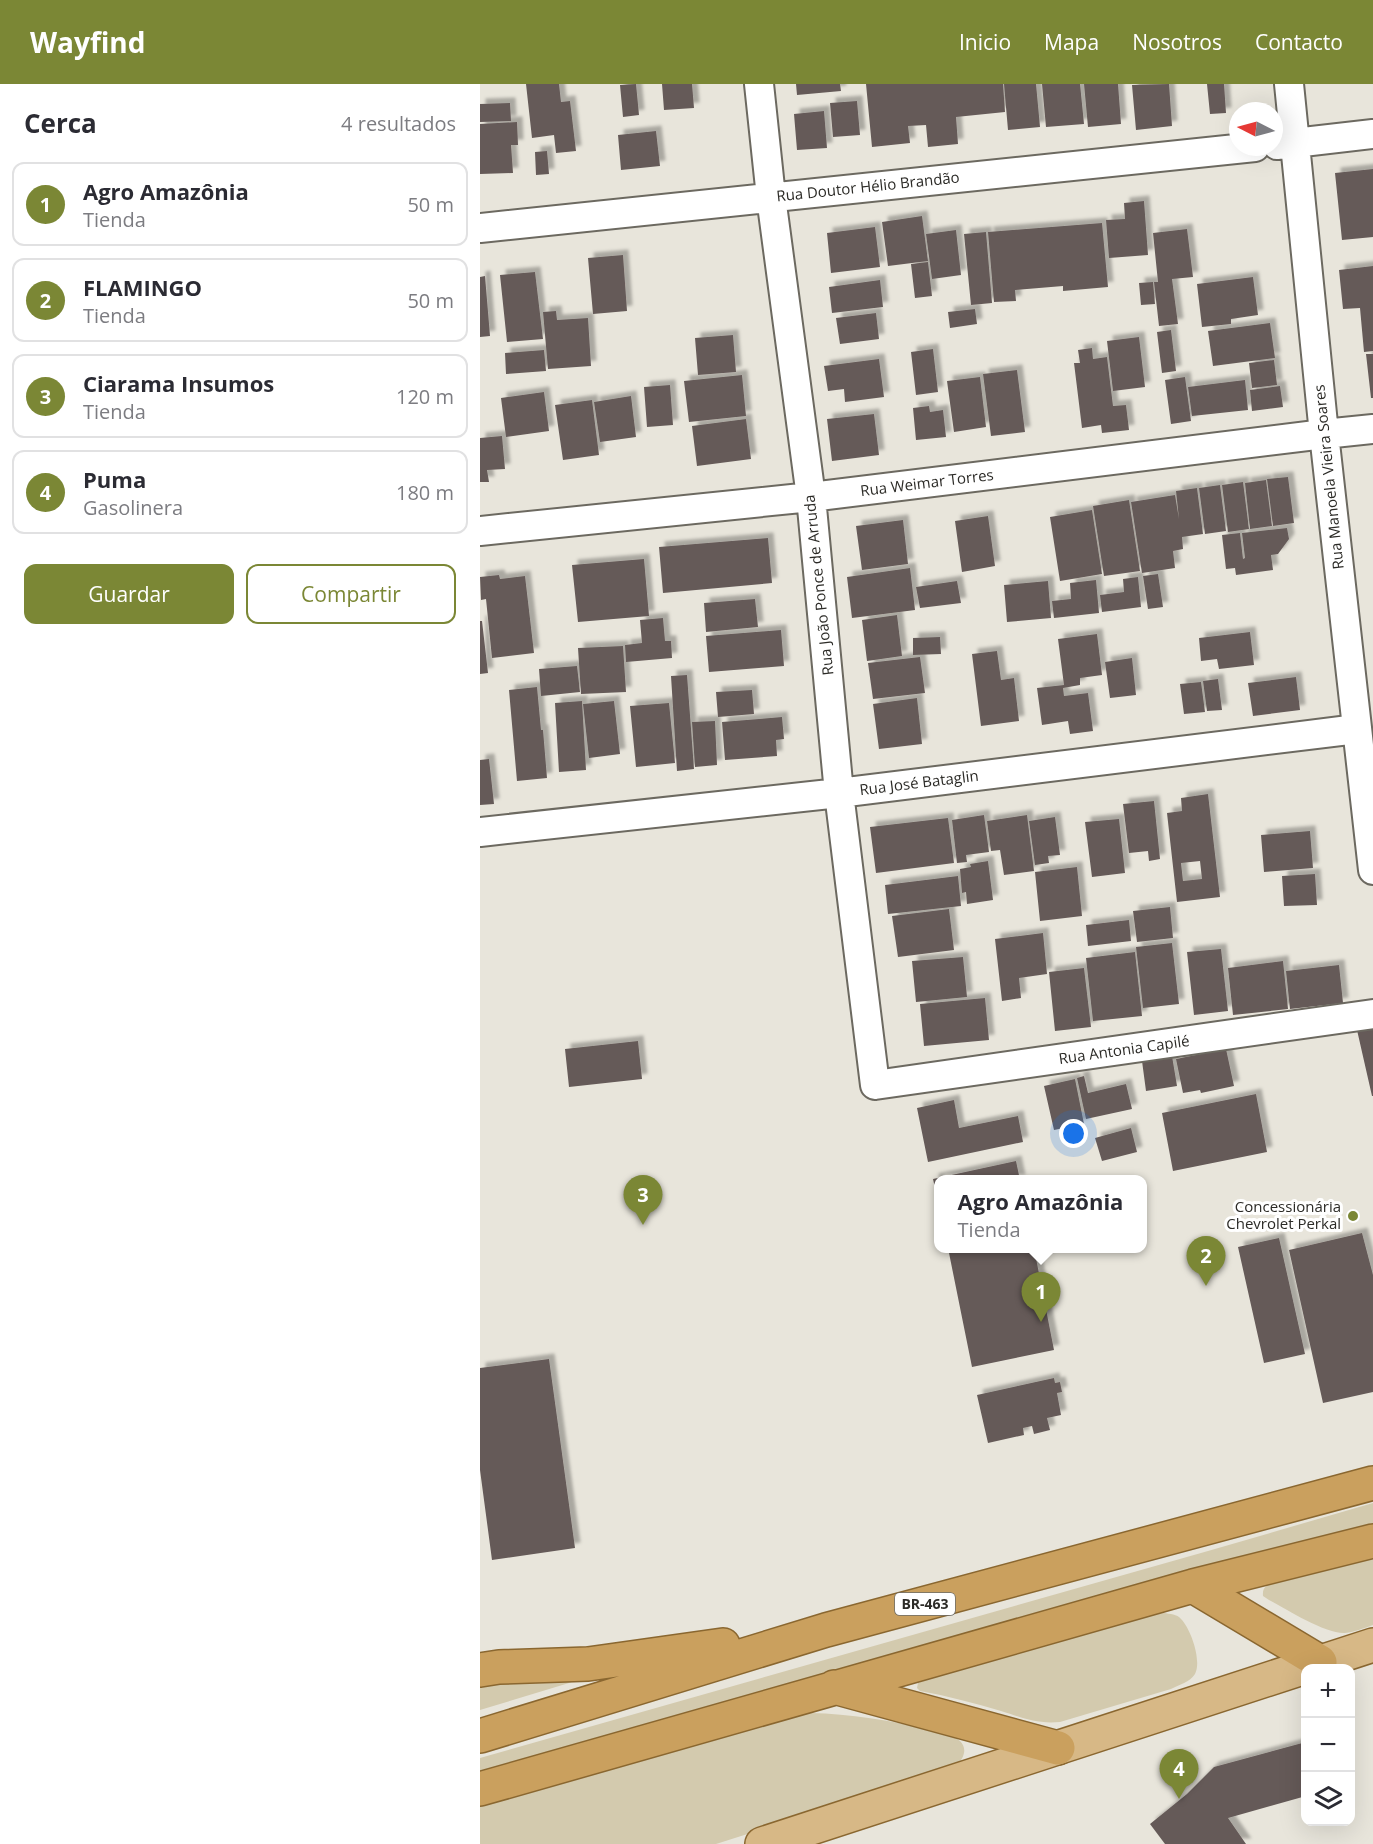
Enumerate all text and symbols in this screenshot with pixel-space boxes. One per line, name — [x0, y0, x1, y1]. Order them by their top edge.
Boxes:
text: Wayfind — [30, 23, 145, 61]
text: Inicio — [959, 28, 1011, 56]
text: Mapa — [1044, 28, 1099, 56]
text: Nosotros — [1132, 28, 1222, 56]
text: Contacto — [1255, 28, 1343, 56]
north arrow — [1229, 102, 1283, 156]
text: Cerca — [24, 105, 97, 141]
text: 4 resultados — [341, 110, 456, 137]
street label: Rua Doutor Hélio Brandão — [775, 166, 960, 206]
text: Agro Amazônia — [83, 176, 249, 206]
text: 1 — [40, 191, 51, 218]
text: 50 m — [407, 191, 454, 218]
text: Tienda — [83, 206, 146, 233]
text: FLAMINGO — [83, 272, 202, 302]
text: 2 — [40, 287, 51, 314]
text: 50 m — [407, 287, 454, 314]
text: Tienda — [83, 302, 146, 329]
text: Ciarama Insumos — [83, 368, 274, 398]
text: 3 — [40, 383, 51, 410]
text: 120 m — [396, 383, 454, 410]
street label: Rua Manoela Vieira Soares — [1308, 384, 1348, 571]
text: Tienda — [83, 398, 146, 425]
text: Puma — [83, 464, 146, 494]
street label: Rua Weimar Torres — [859, 464, 995, 500]
text: 4 — [40, 479, 51, 506]
text: 180 m — [396, 479, 454, 506]
text: Gasolinera — [83, 494, 183, 521]
street label: Rua João Ponce de Arruda — [799, 494, 837, 677]
button: Guardar — [24, 564, 234, 624]
button: Compartir — [246, 564, 456, 624]
street label: Rua José Bataglin — [858, 765, 980, 799]
street label: Rua Antonia Capilé — [1057, 1030, 1191, 1068]
your location — [1059, 1119, 1088, 1148]
popup — [934, 1175, 1147, 1253]
pin: 3 — [624, 1176, 662, 1225]
text: Agro Amazônia — [958, 1186, 1123, 1216]
place label: Concessionária Chevrolet Perkal — [1226, 1196, 1341, 1233]
marker: Concessionária Chevrolet Perkal — [1346, 1209, 1360, 1223]
text: Tienda — [958, 1216, 1021, 1243]
pin: 2 — [1186, 1236, 1226, 1286]
pin: 1 — [1022, 1272, 1060, 1322]
road number: BR-463 — [895, 1593, 955, 1615]
map controls — [1301, 1664, 1355, 1826]
button: + — [1301, 1664, 1355, 1718]
button: − — [1301, 1718, 1355, 1772]
pin: 4 — [1160, 1750, 1198, 1799]
button: layers — [1301, 1772, 1355, 1826]

